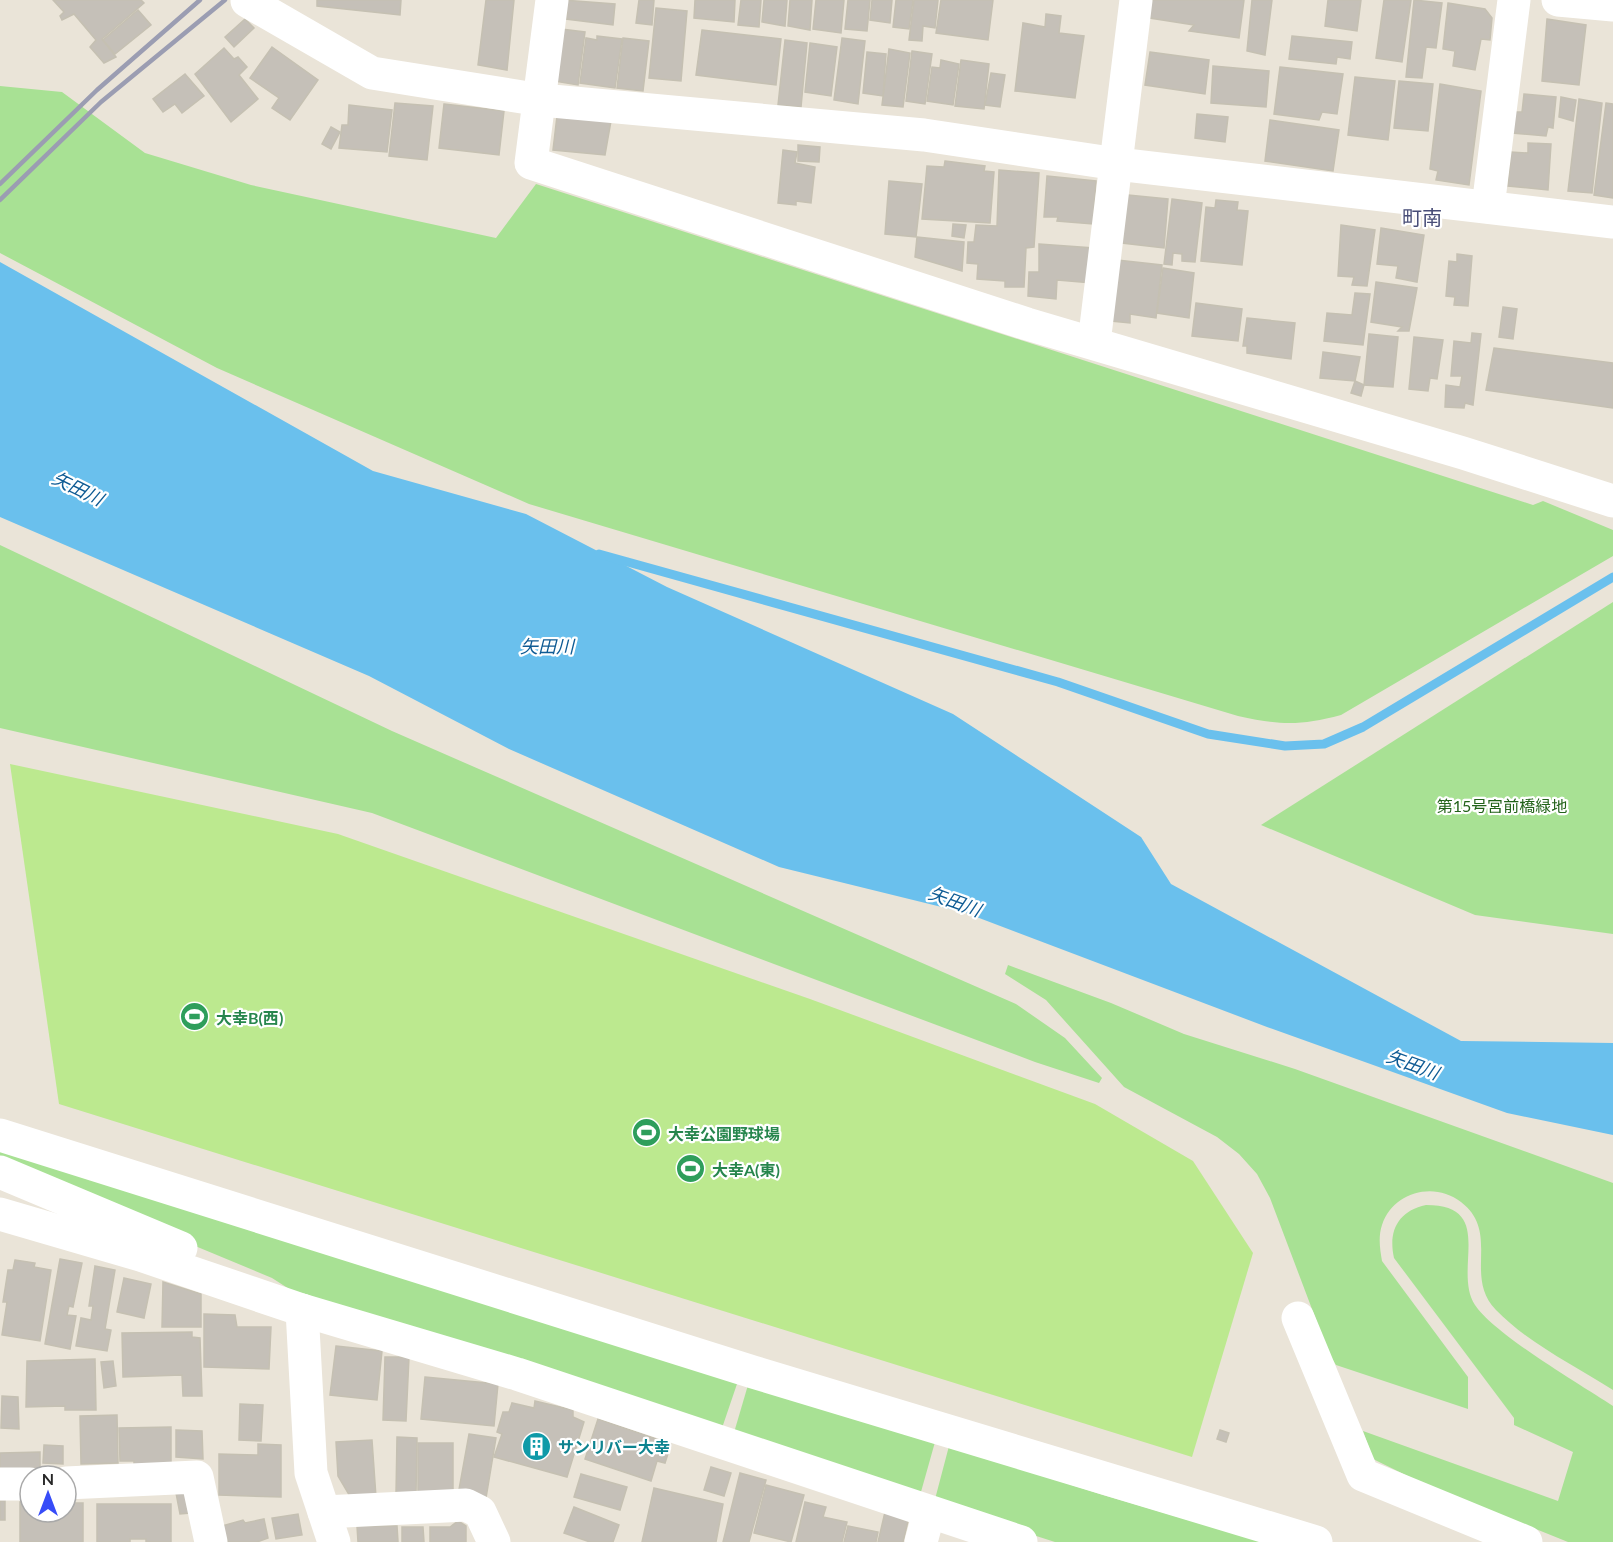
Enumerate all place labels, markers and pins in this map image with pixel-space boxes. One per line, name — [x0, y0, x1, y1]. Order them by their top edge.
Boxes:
sports icon: 大幸B(西) — [179, 1001, 211, 1033]
place label: 大幸B(西) — [216, 1008, 283, 1027]
sports icon: 大幸公園野球場 — [631, 1117, 663, 1149]
place label: 大幸公園野球場 — [668, 1124, 780, 1143]
sports icon: 大幸A(東) — [675, 1153, 707, 1185]
place label: 大幸A(東) — [712, 1160, 780, 1179]
building icon: サンリバー大幸 — [521, 1430, 553, 1462]
place label: サンリバー大幸 — [558, 1437, 670, 1456]

